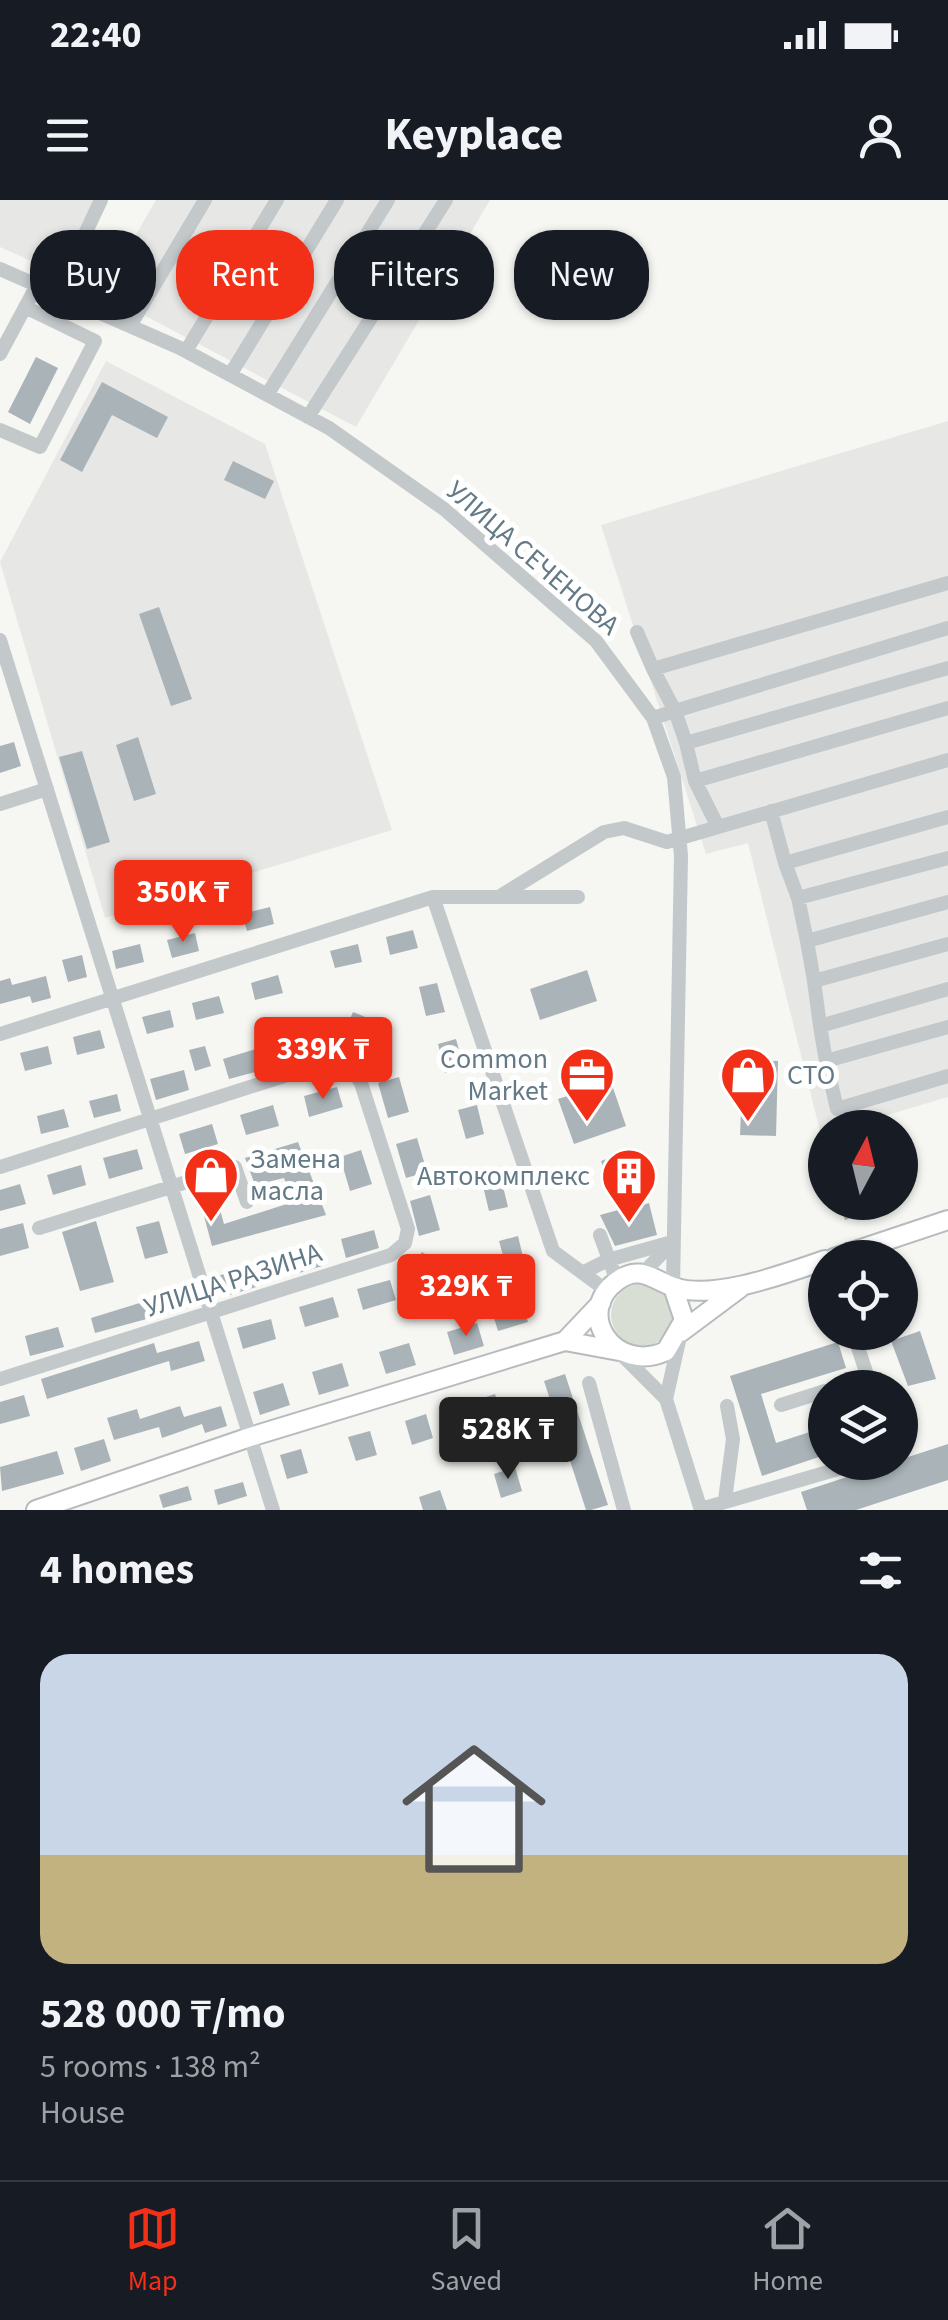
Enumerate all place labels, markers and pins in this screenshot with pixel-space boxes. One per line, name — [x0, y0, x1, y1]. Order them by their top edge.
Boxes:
pin: 350K ₸ — [102, 860, 264, 945]
pin: 339K ₸ — [242, 1017, 404, 1102]
place label: Common Market — [440, 1039, 549, 1111]
office icon: Common Market — [557, 1045, 617, 1124]
shop icon: СТО — [718, 1045, 778, 1124]
place label: СТО — [787, 1055, 835, 1095]
place label: Замена масла — [250, 1139, 341, 1211]
shop icon: Замена масла — [181, 1145, 241, 1224]
building icon: Автокомплекс — [599, 1146, 659, 1225]
place label: Автокомплекс — [417, 1156, 590, 1196]
pin: 329K ₸ — [385, 1254, 547, 1339]
pin: 528K ₸ — [427, 1397, 589, 1482]

